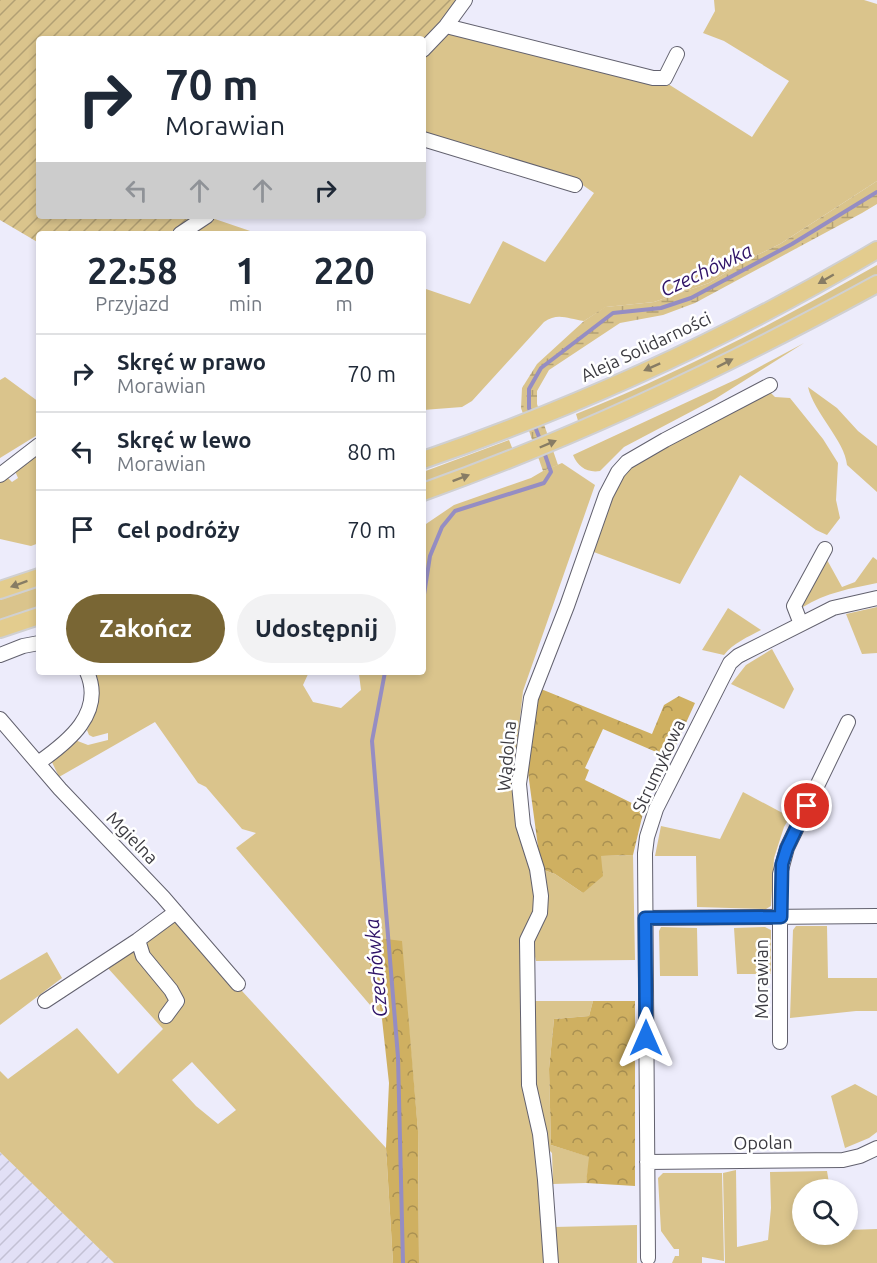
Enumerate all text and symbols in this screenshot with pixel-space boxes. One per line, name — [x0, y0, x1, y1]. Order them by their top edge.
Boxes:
icon: right — [66, 60, 144, 138]
text: 70 m — [165, 61, 259, 108]
text: Morawian — [165, 110, 285, 140]
icon: left — [120, 174, 153, 207]
icon: ahead — [183, 174, 216, 207]
icon: ahead — [246, 174, 279, 207]
icon: right — [309, 174, 342, 207]
water label: Czechówka — [656, 238, 756, 301]
text: 22:58 — [87, 250, 177, 291]
text: 1 — [235, 250, 256, 291]
text: 220 — [314, 250, 375, 291]
one-way arrow — [818, 273, 834, 284]
text: Przyjazd — [95, 292, 170, 315]
text: min — [229, 292, 262, 315]
text: m — [336, 292, 353, 315]
street label: Aleja Solidarności — [577, 307, 714, 385]
text: Skręć w prawo — [117, 349, 266, 374]
icon: right — [66, 357, 99, 390]
one-way arrow — [716, 358, 733, 368]
text: 70 m — [347, 361, 396, 386]
one-way arrow — [643, 362, 661, 372]
text: Morawian — [117, 374, 206, 397]
text: Skręć w lewo — [117, 427, 251, 452]
icon: left — [66, 435, 99, 468]
text: 80 m — [347, 439, 396, 464]
one-way arrow — [539, 439, 557, 449]
text: Morawian — [117, 452, 206, 475]
one-way arrow — [453, 473, 471, 483]
icon: arrive — [66, 513, 99, 546]
text: Cel podróży — [117, 517, 240, 542]
text: 70 m — [347, 517, 396, 542]
one-way arrow — [10, 579, 28, 589]
button: Zakończ — [66, 594, 225, 663]
button: Udostępnij — [237, 594, 396, 663]
street label: Strumykowa — [628, 716, 688, 815]
street label: Wądolna — [493, 720, 519, 792]
pin — [781, 780, 832, 831]
icon: arrive — [790, 789, 823, 822]
street label: Mgielna — [103, 807, 162, 867]
water label: Czechówka — [360, 918, 391, 1018]
street label: Morawian — [751, 939, 771, 1019]
position arrow — [614, 1006, 678, 1070]
street label: Opolan — [733, 1131, 793, 1153]
map controls — [792, 1179, 858, 1245]
button: search — [792, 1179, 858, 1245]

